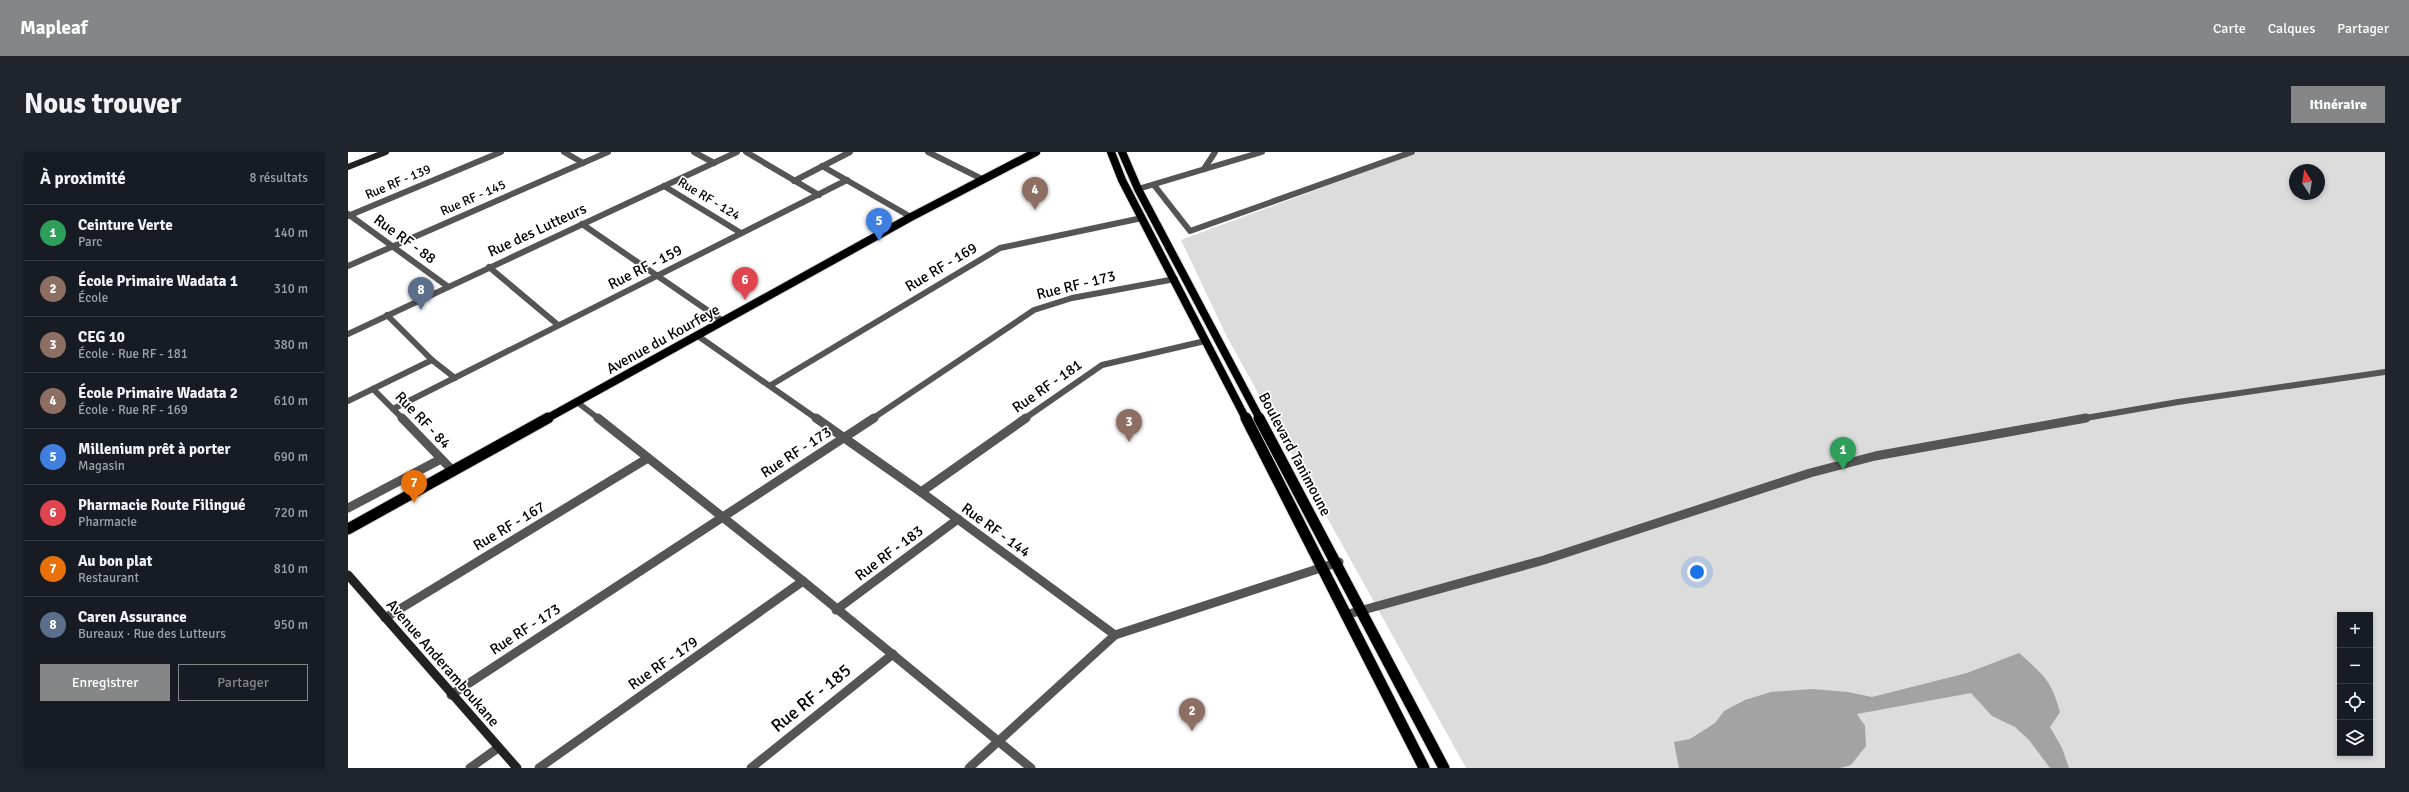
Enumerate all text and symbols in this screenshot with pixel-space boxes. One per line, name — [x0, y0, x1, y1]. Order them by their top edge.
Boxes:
text: Mapleaf — [20, 16, 88, 40]
text: Carte — [2213, 20, 2246, 37]
text: Calques — [2268, 20, 2315, 37]
text: Partager — [2337, 20, 2389, 37]
button: Itinéraire — [2291, 86, 2385, 123]
text: Nous trouver — [24, 87, 181, 121]
street label: Rue RF - 139 — [363, 161, 433, 203]
north arrow — [2289, 164, 2325, 200]
text: À proximité — [40, 168, 126, 189]
text: 8 résultats — [249, 170, 308, 186]
street label: Rue RF - 124 — [675, 174, 743, 224]
street label: Rue RF - 145 — [438, 176, 508, 220]
pin: 4 — [1022, 177, 1048, 210]
street label: Rue des Lutteurs — [485, 199, 590, 261]
pin: 5 — [866, 208, 892, 241]
street label: Rue RF - 88 — [370, 210, 440, 268]
text: Ceinture Verte — [78, 216, 173, 234]
text: 1 — [49, 225, 57, 241]
text: 140 m — [274, 225, 308, 241]
text: Parc — [78, 234, 102, 250]
street label: Rue RF - 169 — [902, 239, 980, 295]
street label: Rue RF - 159 — [605, 241, 685, 293]
pin: 6 — [732, 267, 758, 300]
street label: Rue RF - 173 — [1035, 267, 1117, 303]
text: École Primaire Wadata 1 — [78, 272, 238, 290]
pin: 8 — [408, 277, 434, 310]
text: 2 — [49, 281, 57, 297]
text: 310 m — [274, 281, 308, 297]
text: École — [78, 290, 108, 306]
street label: Avenue du Kourfeye — [603, 300, 723, 378]
text: CEG 10 — [78, 328, 125, 346]
text: 3 — [49, 337, 57, 353]
text: 380 m — [274, 337, 308, 353]
text: École · Rue RF - 181 — [78, 346, 188, 362]
street label: Rue RF - 181 — [1009, 356, 1085, 416]
text: École Primaire Wadata 2 — [78, 384, 238, 402]
street label: Rue RF - 84 — [391, 388, 455, 452]
street label: Boulevard Tanimoune — [1255, 389, 1335, 519]
text: 4 — [49, 393, 57, 409]
text: 610 m — [274, 393, 308, 409]
text: École · Rue RF - 169 — [78, 402, 188, 418]
pin: 3 — [1116, 409, 1142, 442]
street label: Rue RF - 173 — [757, 422, 835, 482]
pin: 1 — [1830, 437, 1856, 470]
text: Millenium prêt à porter — [78, 440, 230, 458]
text: 5 — [49, 449, 57, 465]
text: 690 m — [274, 449, 308, 465]
text: Magasin — [78, 458, 125, 474]
pin: 7 — [401, 470, 427, 503]
text: Pharmacie Route Filingué — [78, 496, 246, 514]
street label: Rue RF - 167 — [470, 498, 548, 554]
street label: Rue RF - 144 — [958, 499, 1034, 561]
text: 6 — [49, 505, 57, 521]
text: 720 m — [274, 505, 308, 521]
text: Pharmacie — [78, 514, 137, 530]
street label: Rue RF - 183 — [851, 522, 927, 584]
text: Au bon plat — [78, 552, 152, 570]
text: 7 — [49, 561, 57, 577]
text: 810 m — [274, 561, 308, 577]
your location — [1687, 562, 1707, 582]
text: Restaurant — [78, 570, 139, 586]
street label: Avenue Anderamboukane — [383, 596, 503, 730]
street label: Rue RF - 173 — [486, 599, 564, 659]
text: Caren Assurance — [78, 608, 187, 626]
map controls — [2337, 612, 2373, 756]
button: + — [2337, 612, 2373, 648]
text: 8 — [49, 617, 57, 633]
text: 950 m — [274, 617, 308, 633]
text: Bureaux · Rue des Lutteurs — [78, 626, 226, 642]
street label: Rue RF - 179 — [625, 633, 701, 693]
button: − — [2337, 648, 2373, 684]
street label: Rue RF - 185 — [766, 659, 856, 737]
button: Enregistrer — [40, 664, 170, 701]
button: Partager — [178, 664, 308, 701]
button: locate — [2337, 684, 2373, 720]
pin: 2 — [1179, 698, 1205, 731]
button: layers — [2337, 720, 2373, 756]

